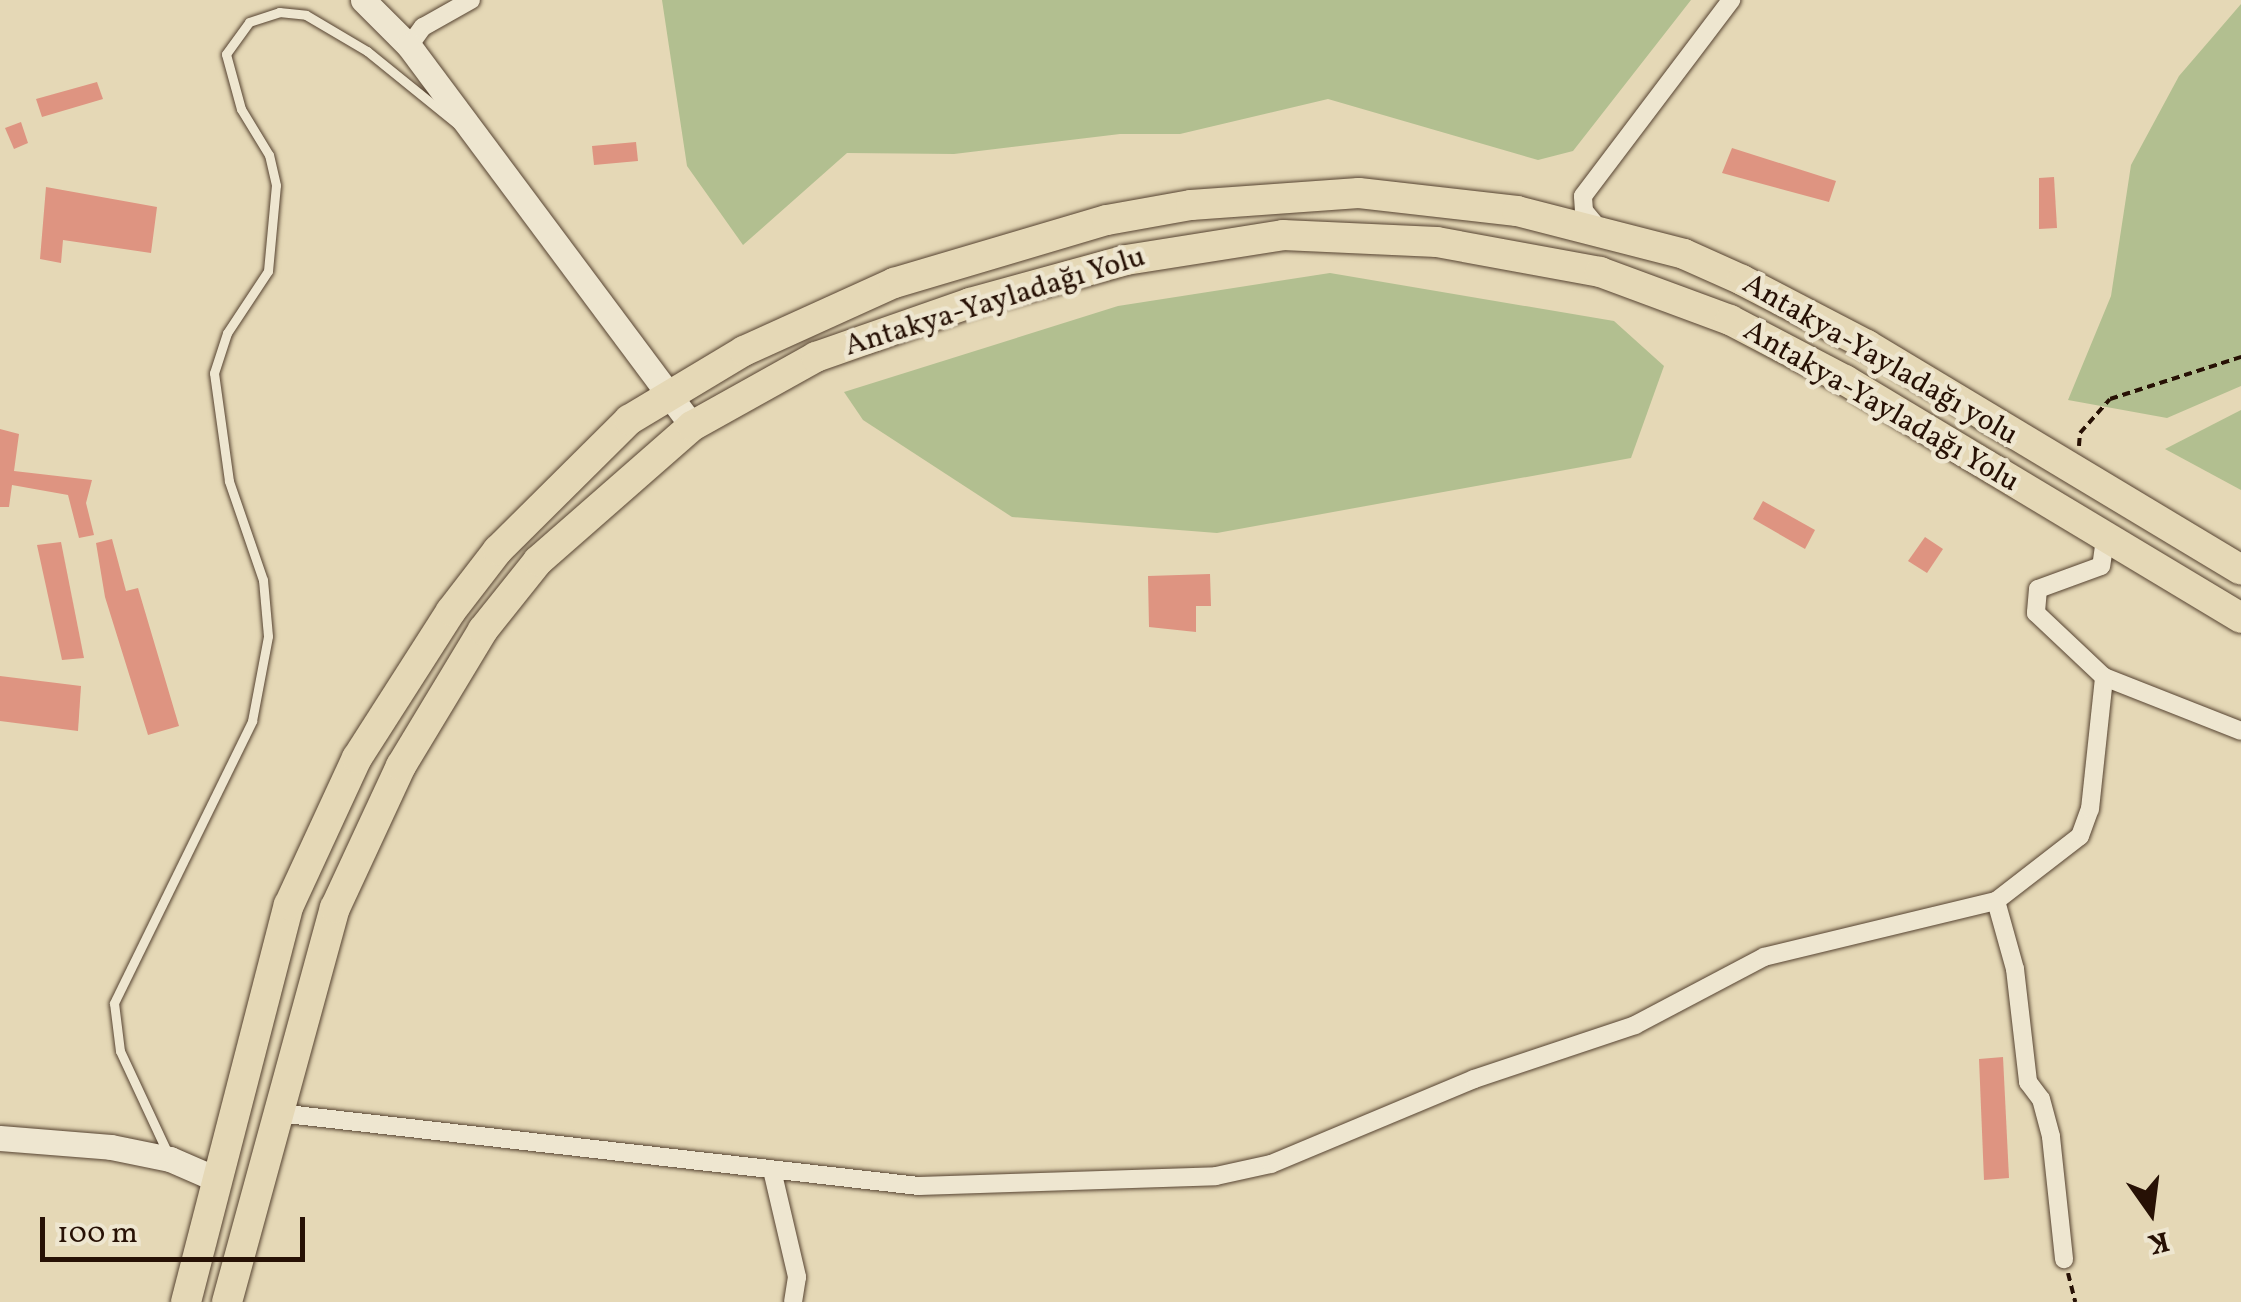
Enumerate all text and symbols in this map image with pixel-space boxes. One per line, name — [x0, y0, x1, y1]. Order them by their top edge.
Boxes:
street label: Antakya-Yayladağı Yolu — [840, 239, 1150, 365]
street label: Antakya-Yayladağı yolu — [1735, 266, 2025, 454]
street label: Antakya-Yayladağı Yolu — [1736, 313, 2026, 501]
north arrow — [2101, 1162, 2201, 1262]
scale bar — [45, 1197, 310, 1259]
text: 100 m — [57, 1213, 138, 1255]
text: K — [2144, 1220, 2173, 1263]

